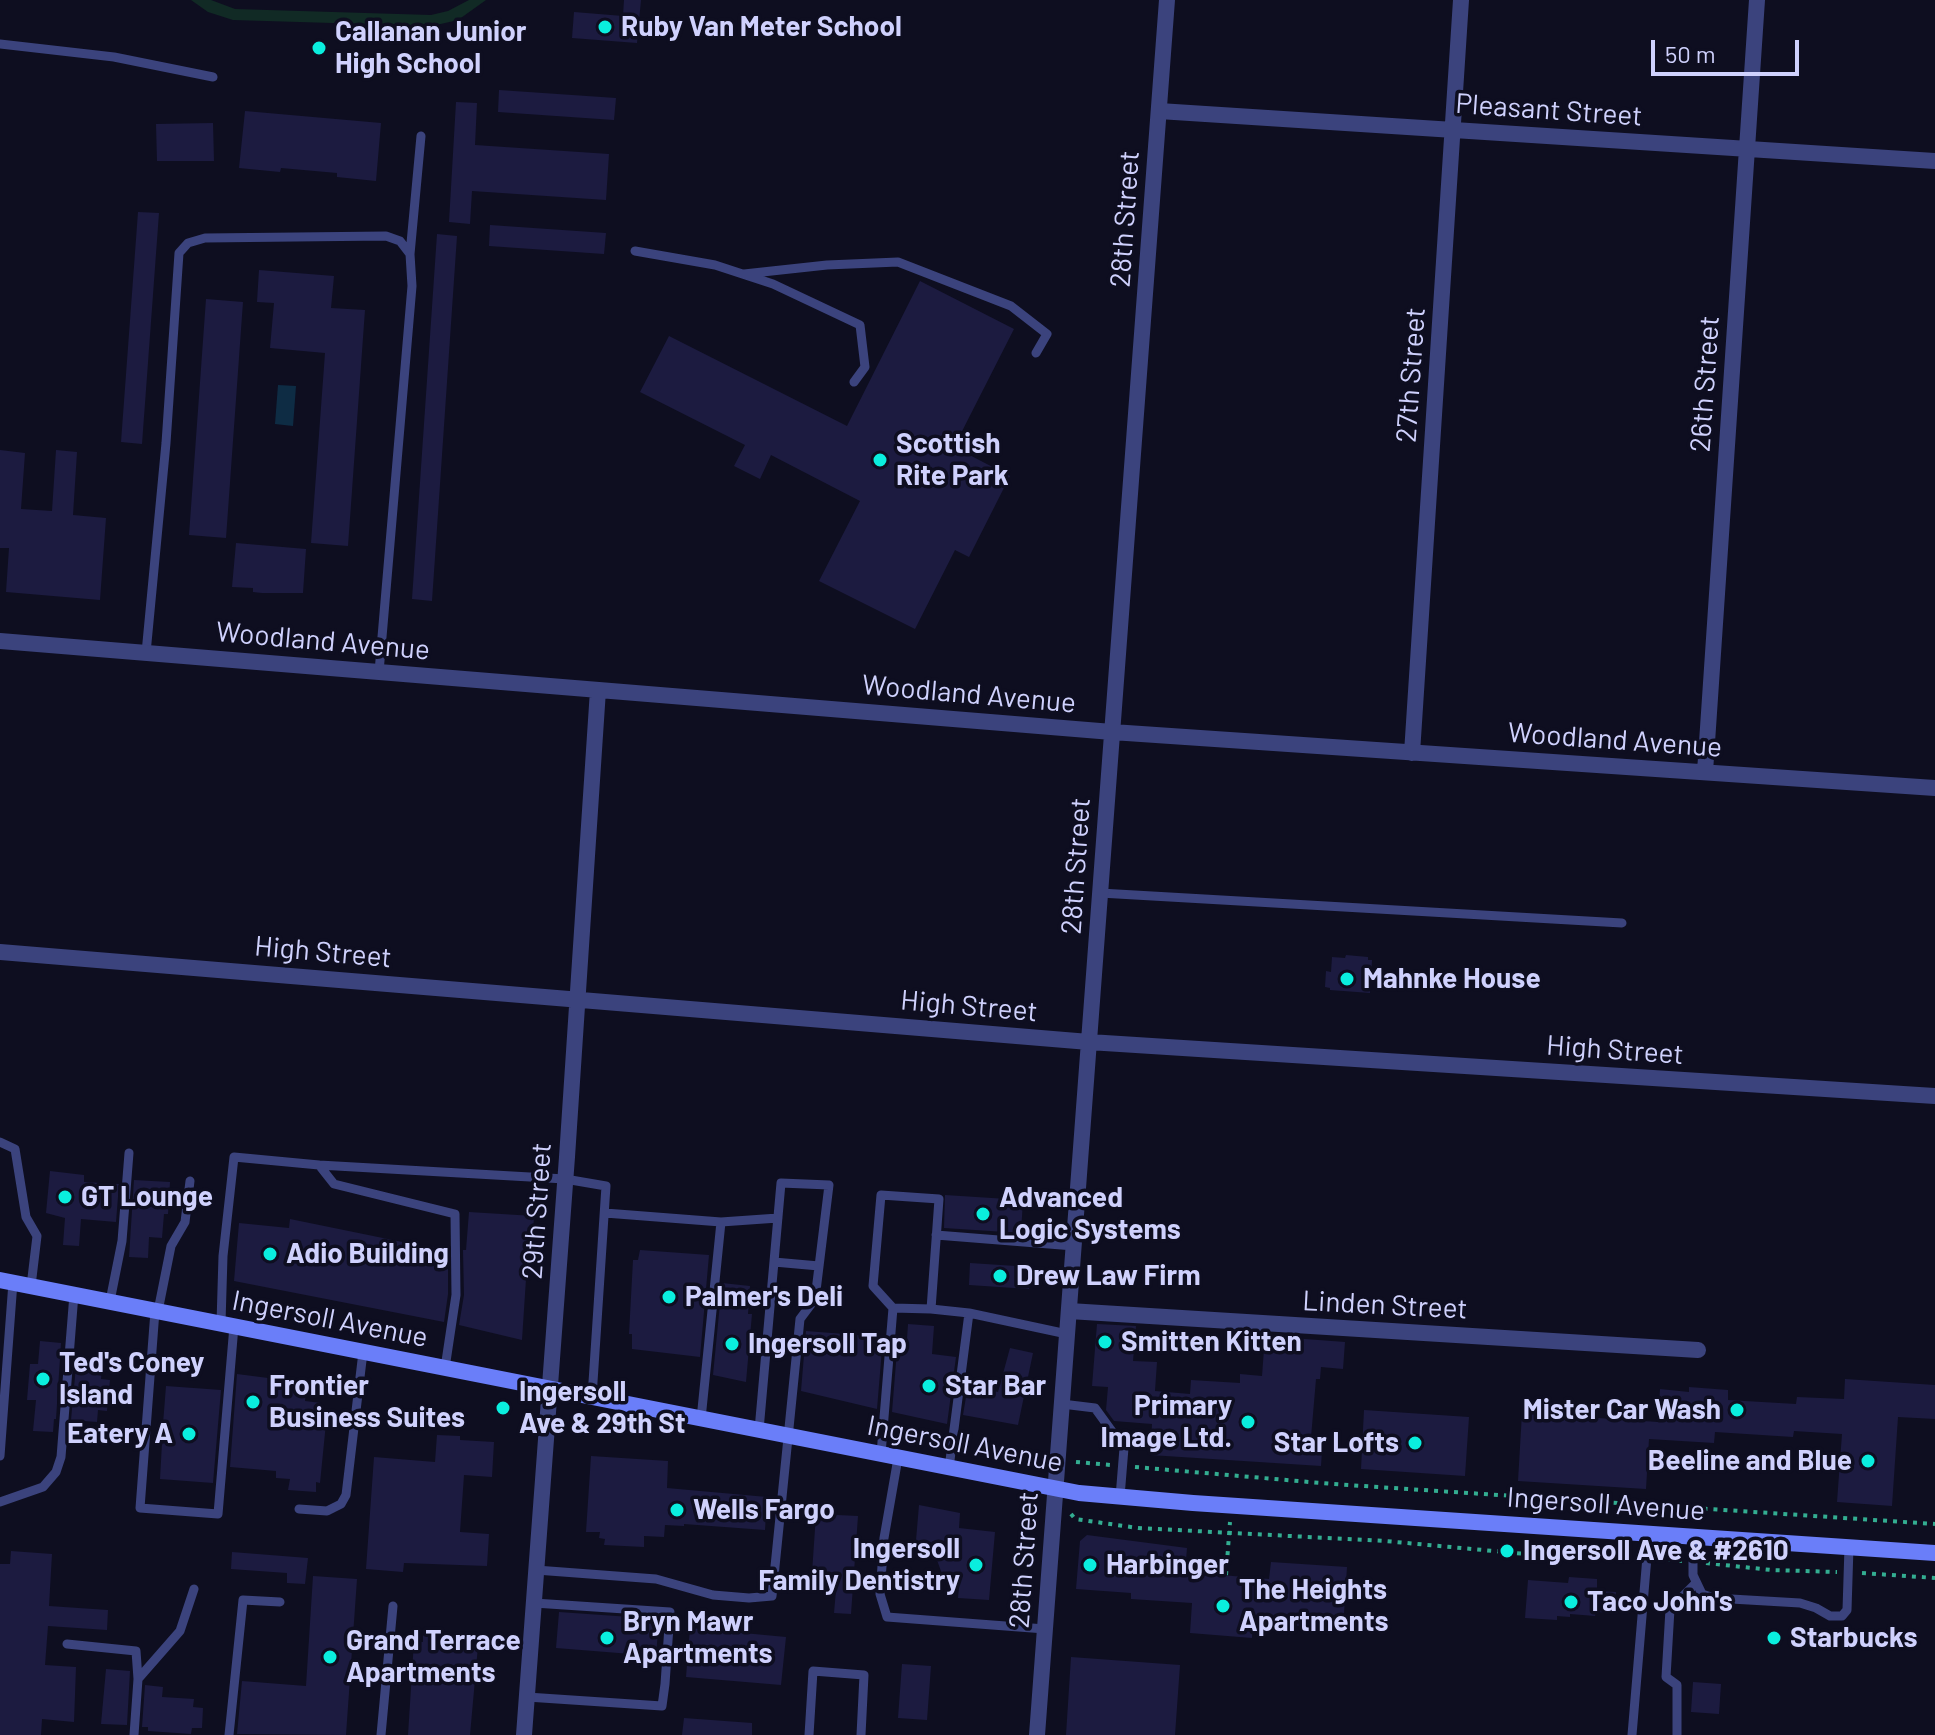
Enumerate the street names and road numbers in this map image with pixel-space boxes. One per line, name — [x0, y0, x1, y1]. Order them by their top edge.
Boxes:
street label: Pleasant Street — [1454, 87, 1644, 133]
street label: 28th Street — [1103, 150, 1147, 288]
street label: 27th Street — [1390, 306, 1432, 444]
street label: 26th Street — [1683, 315, 1727, 453]
street label: Woodland Avenue — [215, 615, 431, 667]
street label: Woodland Avenue — [861, 668, 1077, 720]
street label: Woodland Avenue — [1507, 716, 1723, 764]
street label: 28th Street — [1054, 797, 1098, 935]
street label: High Street — [253, 929, 393, 975]
street label: High Street — [899, 983, 1039, 1029]
street label: High Street — [1545, 1028, 1685, 1072]
street label: 29th Street — [515, 1142, 559, 1280]
street label: Ingersoll Avenue — [229, 1284, 431, 1354]
street label: Linden Street — [1302, 1284, 1468, 1326]
street label: Ingersoll Avenue — [864, 1409, 1066, 1479]
street label: Ingersoll Avenue — [1506, 1480, 1706, 1528]
street label: 28th Street — [1002, 1491, 1046, 1629]

